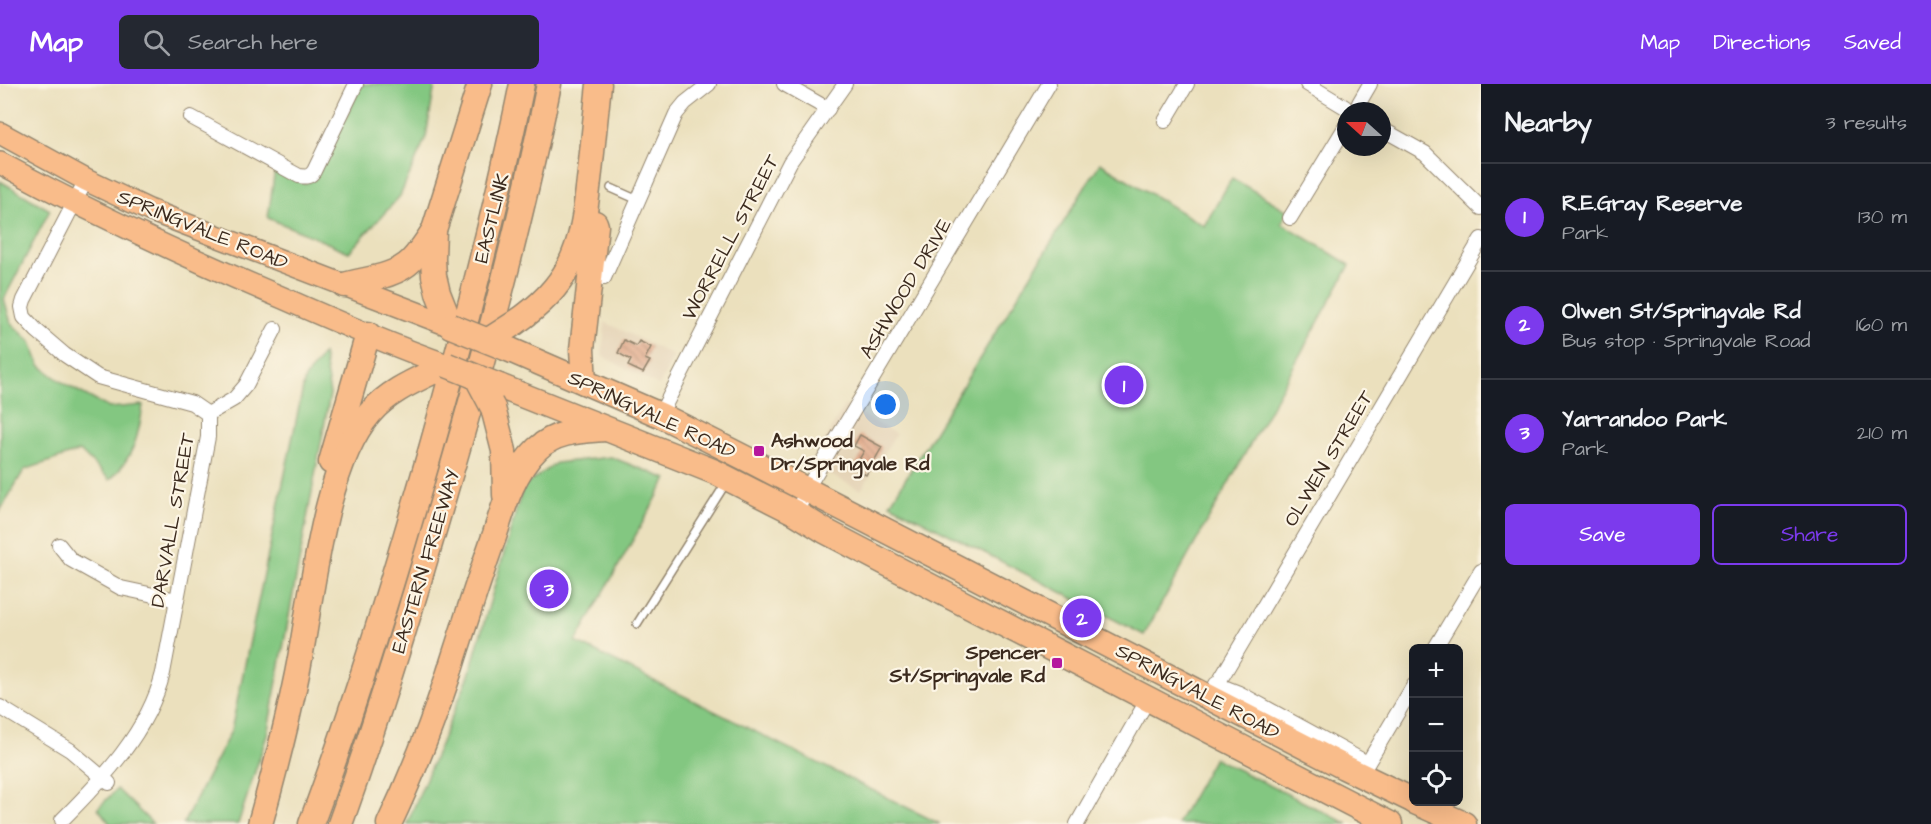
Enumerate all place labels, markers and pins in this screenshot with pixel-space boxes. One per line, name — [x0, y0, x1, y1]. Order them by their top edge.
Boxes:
pin: 1 — [1104, 362, 1144, 408]
place label: Ashwood Dr/Springvale Rd — [771, 427, 930, 479]
marker: Ashwood Dr/Springvale Rd — [752, 444, 766, 458]
pin: 3 — [530, 566, 568, 612]
pin: 2 — [1062, 596, 1102, 640]
place label: Spencer St/Springvale Rd — [889, 639, 1046, 691]
marker: Spencer St/Springvale Rd — [1050, 656, 1064, 670]

